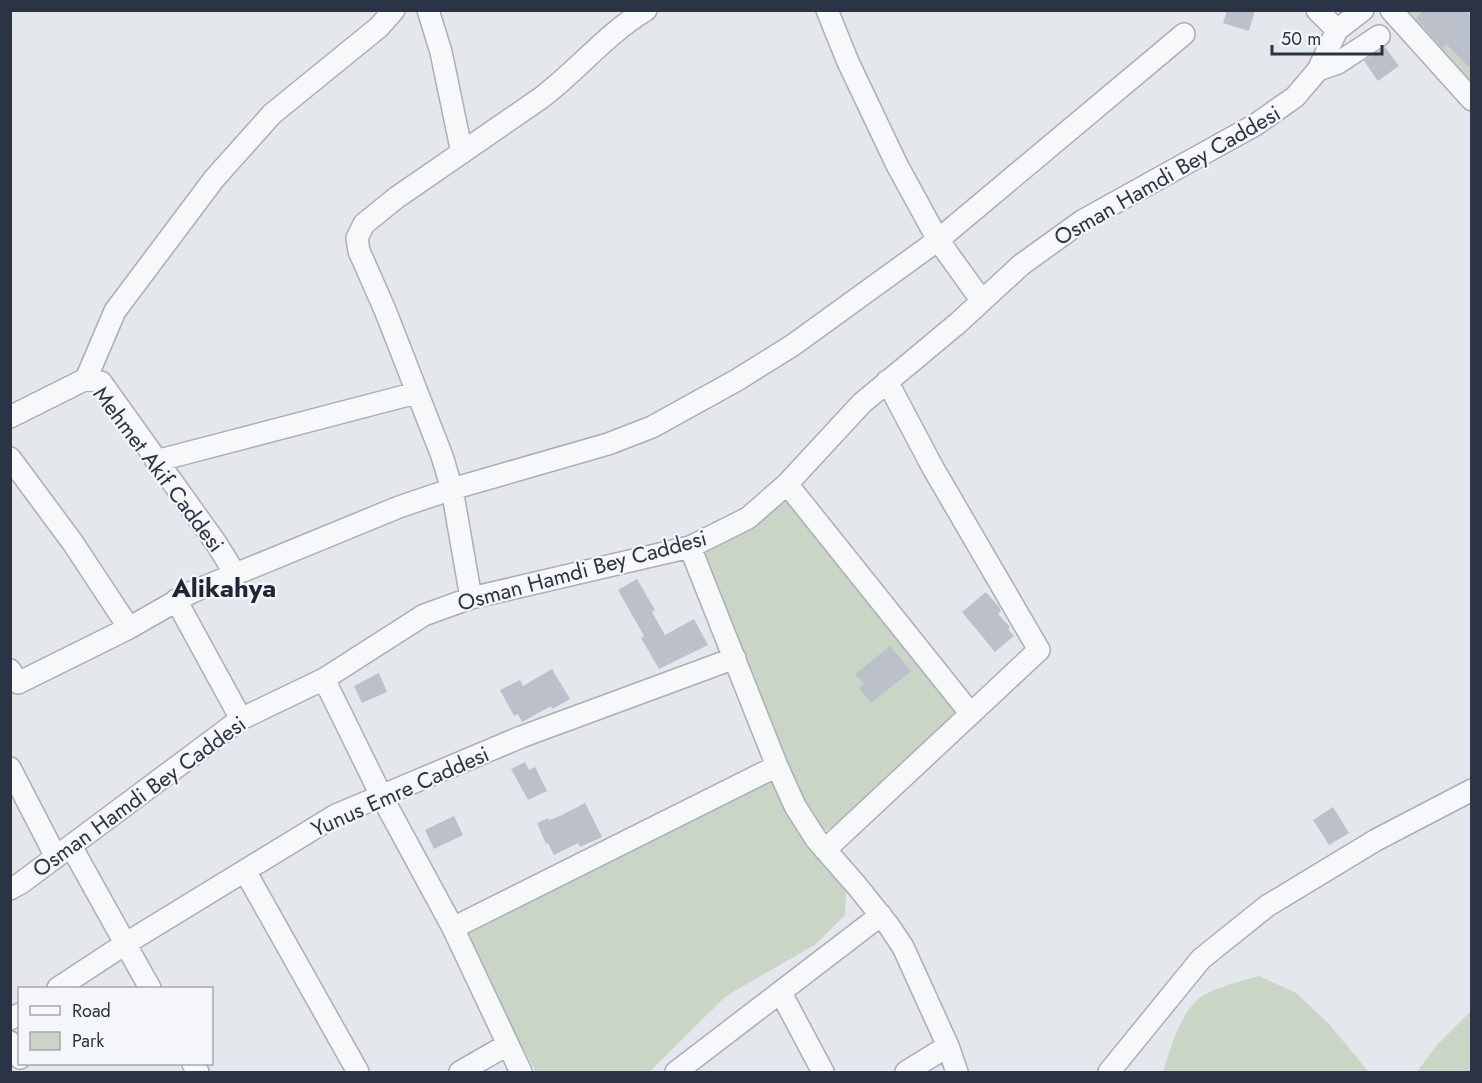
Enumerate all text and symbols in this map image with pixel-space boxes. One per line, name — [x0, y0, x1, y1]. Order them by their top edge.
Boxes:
scale bar — [1272, 18, 1382, 56]
text: 50 m — [1281, 26, 1321, 52]
street label: Osman Hamdi Bey Caddesi — [1048, 97, 1286, 253]
street label: Mehmet Akif Caddesi — [86, 379, 232, 559]
street label: Osman Hamdi Bey Caddesi — [454, 521, 710, 619]
district label: Alikahya — [171, 569, 276, 607]
street label: Osman Hamdi Bey Caddesi — [26, 708, 252, 884]
street label: Yunus Emre Caddesi — [306, 737, 494, 845]
legend — [18, 987, 213, 1065]
text: Road — [72, 998, 111, 1024]
text: Park — [72, 1028, 104, 1054]

